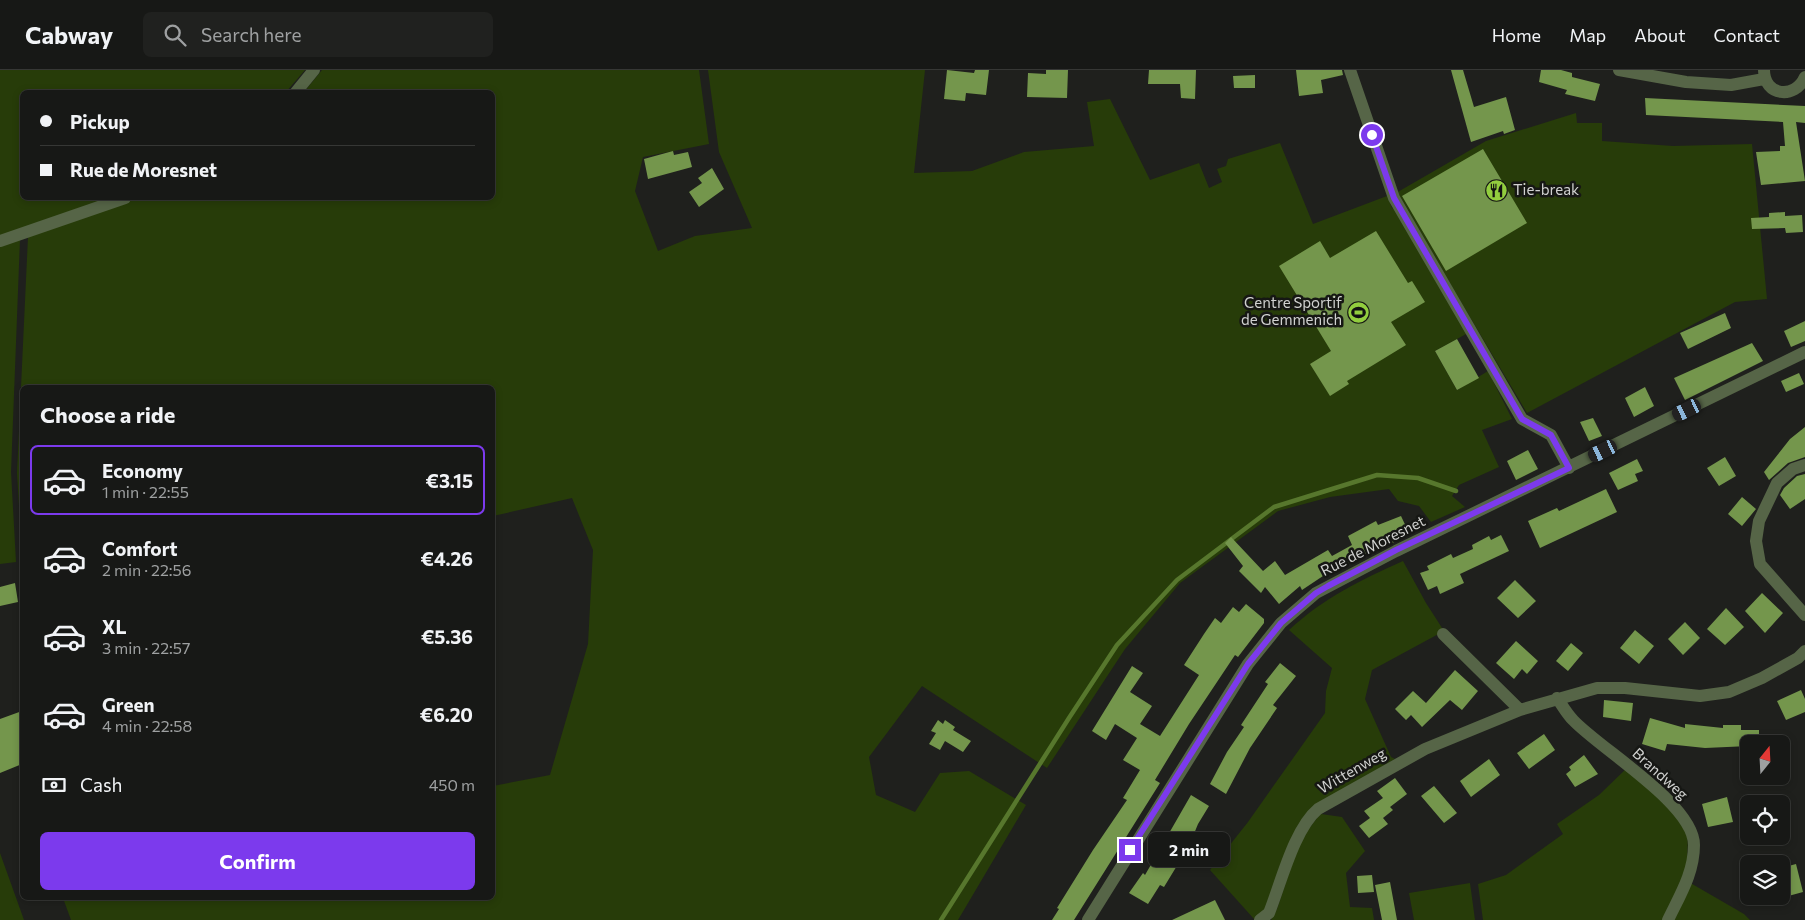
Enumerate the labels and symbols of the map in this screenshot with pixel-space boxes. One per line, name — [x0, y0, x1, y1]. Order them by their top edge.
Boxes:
route start — [1361, 124, 1383, 146]
restaurant icon: Tie-break — [1485, 178, 1509, 202]
place label: Tie-break — [1513, 180, 1579, 198]
place label: Centre Sportif de Gemmenich — [1241, 293, 1342, 328]
sports icon: Centre Sportif de Gemmenich — [1346, 300, 1370, 324]
car — [1670, 397, 1703, 423]
car — [1586, 438, 1619, 464]
street label: Rue de Moresnet — [1317, 511, 1428, 579]
north arrow — [1740, 735, 1790, 785]
street label: Wittenweg — [1314, 743, 1389, 797]
street label: Brandweg — [1629, 744, 1692, 803]
callout: 2 min — [1148, 832, 1230, 868]
route end — [1119, 839, 1141, 861]

